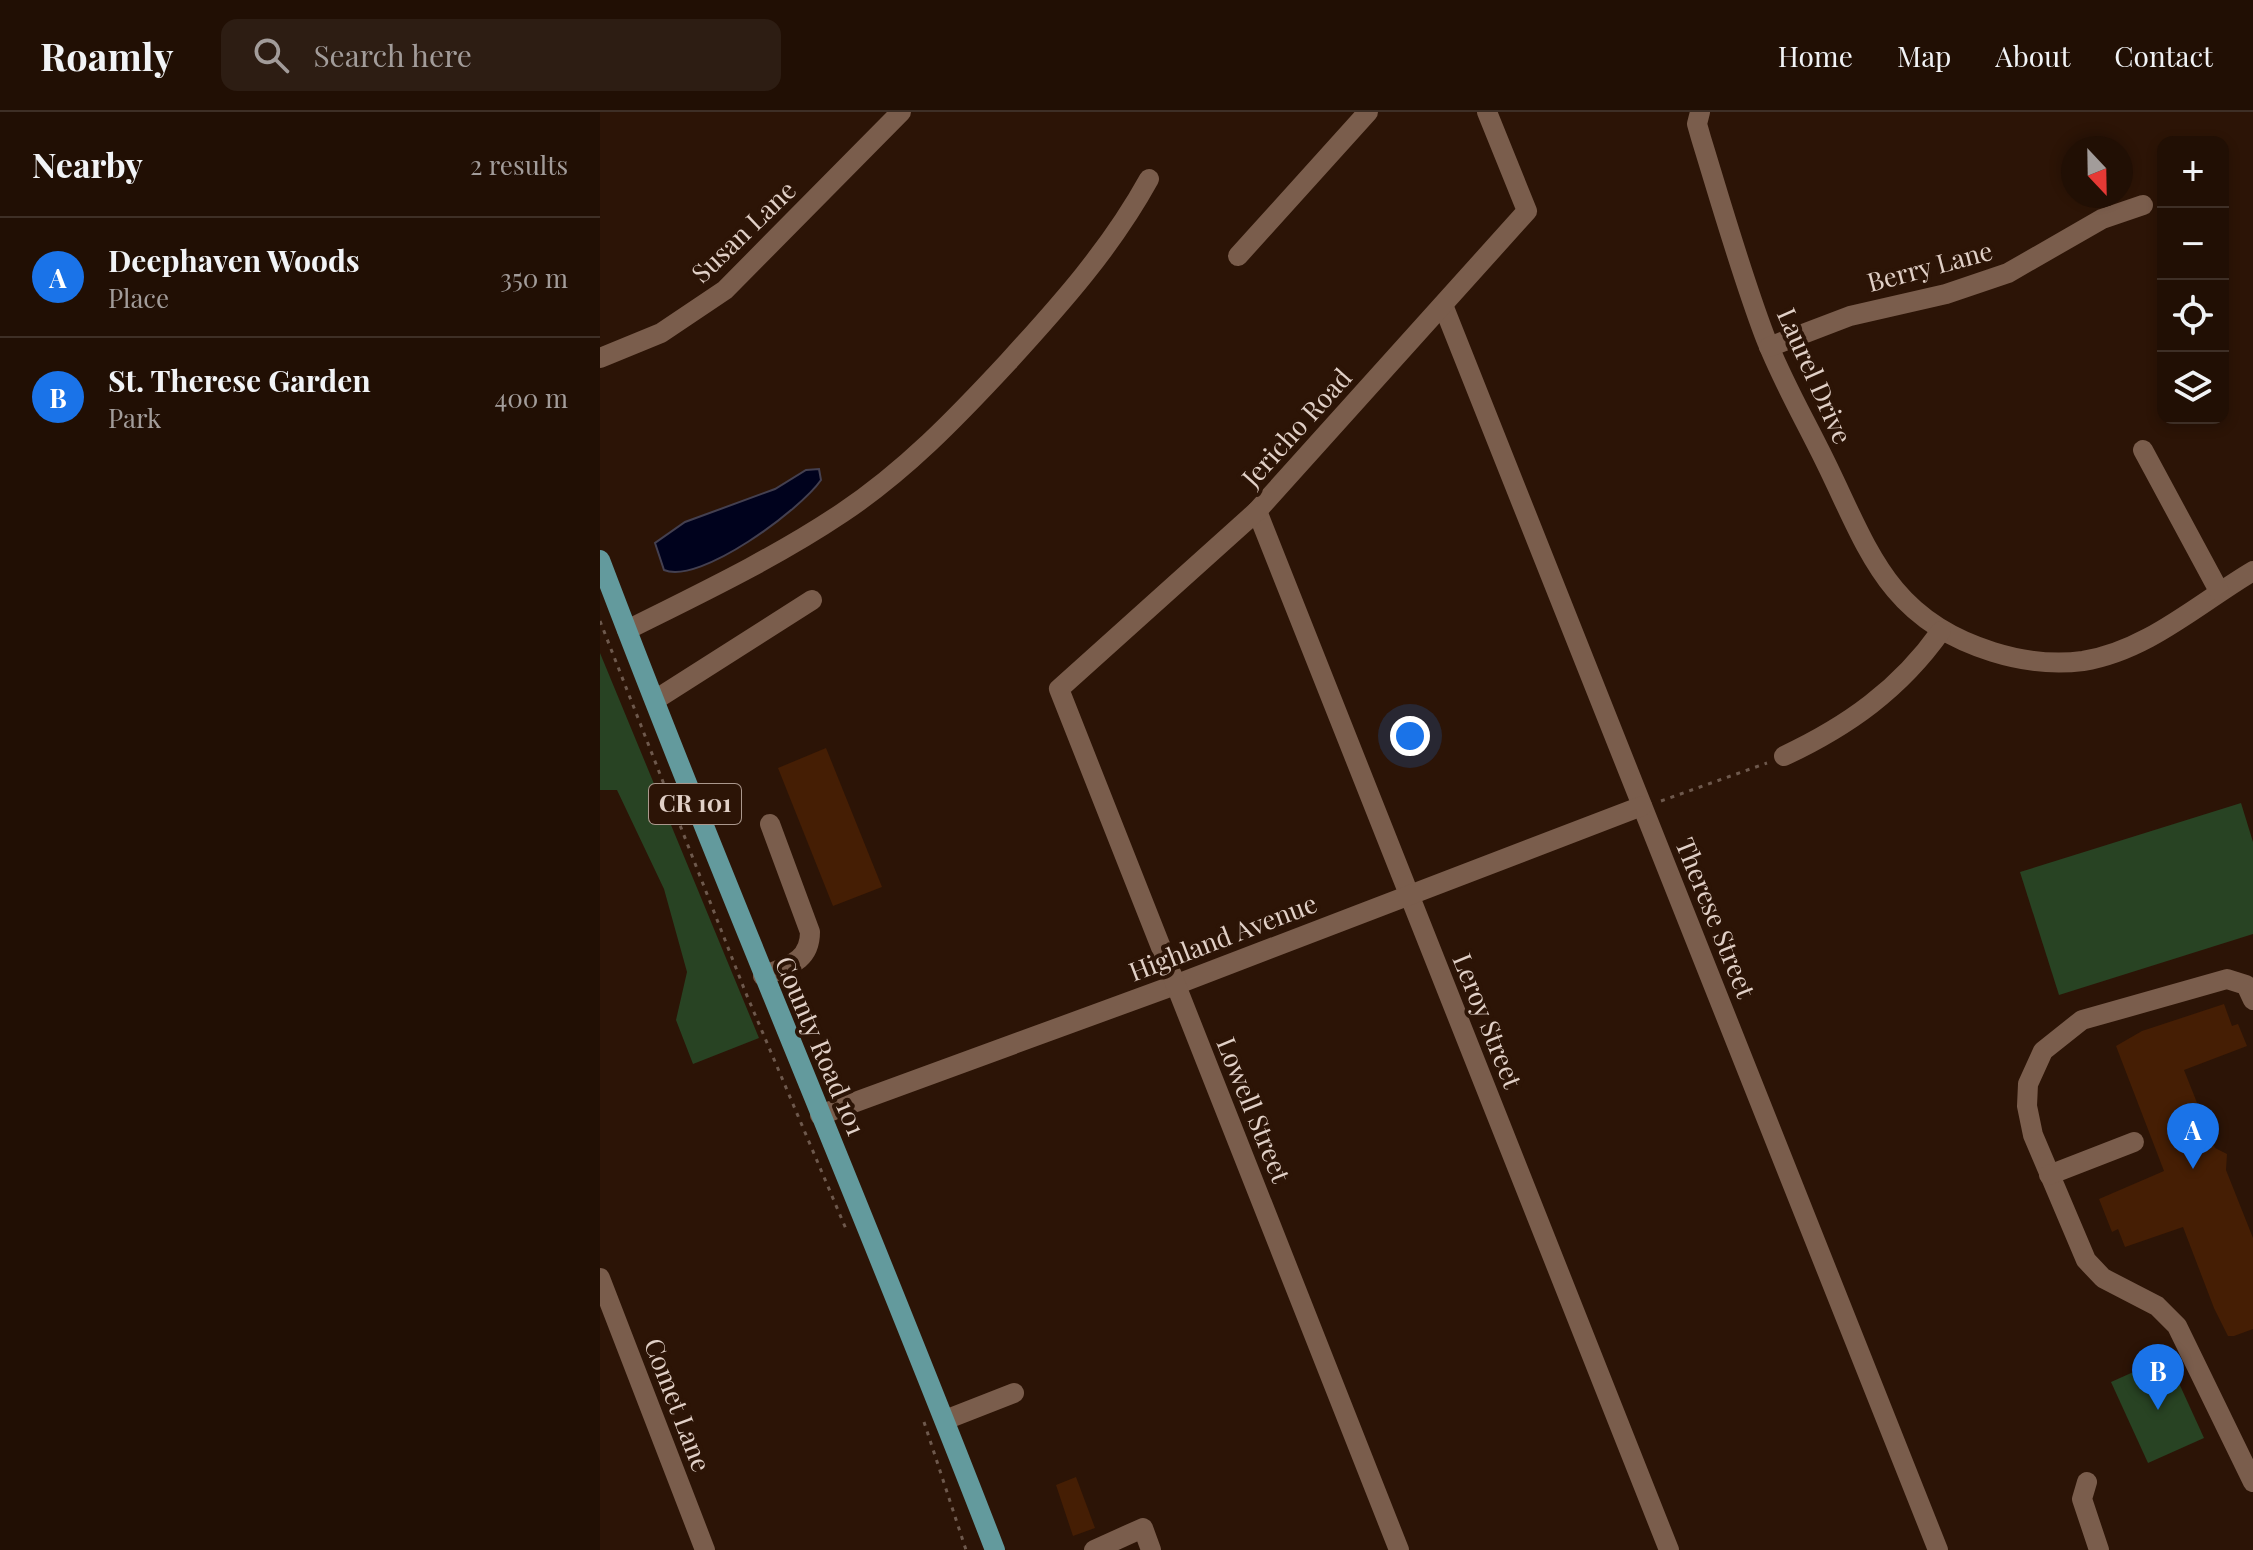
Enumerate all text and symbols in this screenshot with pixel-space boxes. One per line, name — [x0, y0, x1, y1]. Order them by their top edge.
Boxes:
search box — [221, 19, 781, 91]
text: Roamly — [40, 30, 173, 81]
icon: search — [249, 33, 293, 77]
text: Search here — [313, 35, 472, 75]
text: Home — [1778, 37, 1853, 74]
text: Map — [1897, 37, 1951, 74]
text: About — [1995, 37, 2070, 74]
text: Contact — [2114, 37, 2213, 74]
north arrow — [2061, 136, 2133, 208]
map controls — [2157, 136, 2229, 424]
button: + — [2157, 136, 2229, 208]
text: Nearby — [32, 141, 143, 187]
text: 2 results — [470, 147, 568, 182]
street label: Susan Lane — [683, 172, 803, 290]
button: − — [2157, 208, 2229, 280]
street label: Berry Lane — [1863, 232, 1996, 299]
text: Deephaven Woods — [108, 240, 360, 280]
text: A — [49, 260, 67, 295]
text: 350 m — [500, 260, 568, 295]
text: Place — [108, 280, 169, 315]
button: locate — [2157, 280, 2229, 352]
street label: Laurel Drive — [1770, 302, 1861, 449]
button: layers — [2157, 352, 2229, 424]
text: St. Therese Garden — [108, 360, 371, 400]
street label: Jericho Road — [1233, 360, 1358, 495]
text: B — [49, 380, 67, 415]
text: 400 m — [494, 380, 568, 415]
text: Park — [108, 400, 161, 435]
your location — [1390, 716, 1430, 756]
road number: CR 101 — [649, 784, 741, 824]
street label: Therese Street — [1668, 832, 1765, 1003]
street label: Highland Avenue — [1123, 885, 1321, 989]
street label: Leroy Street — [1446, 948, 1532, 1094]
street label: County Road 101 — [768, 951, 875, 1141]
street label: Lowell Street — [1209, 1032, 1300, 1188]
pin: A — [2167, 1103, 2219, 1169]
street label: Comet Lane — [637, 1333, 720, 1476]
pin: B — [2132, 1344, 2184, 1410]

